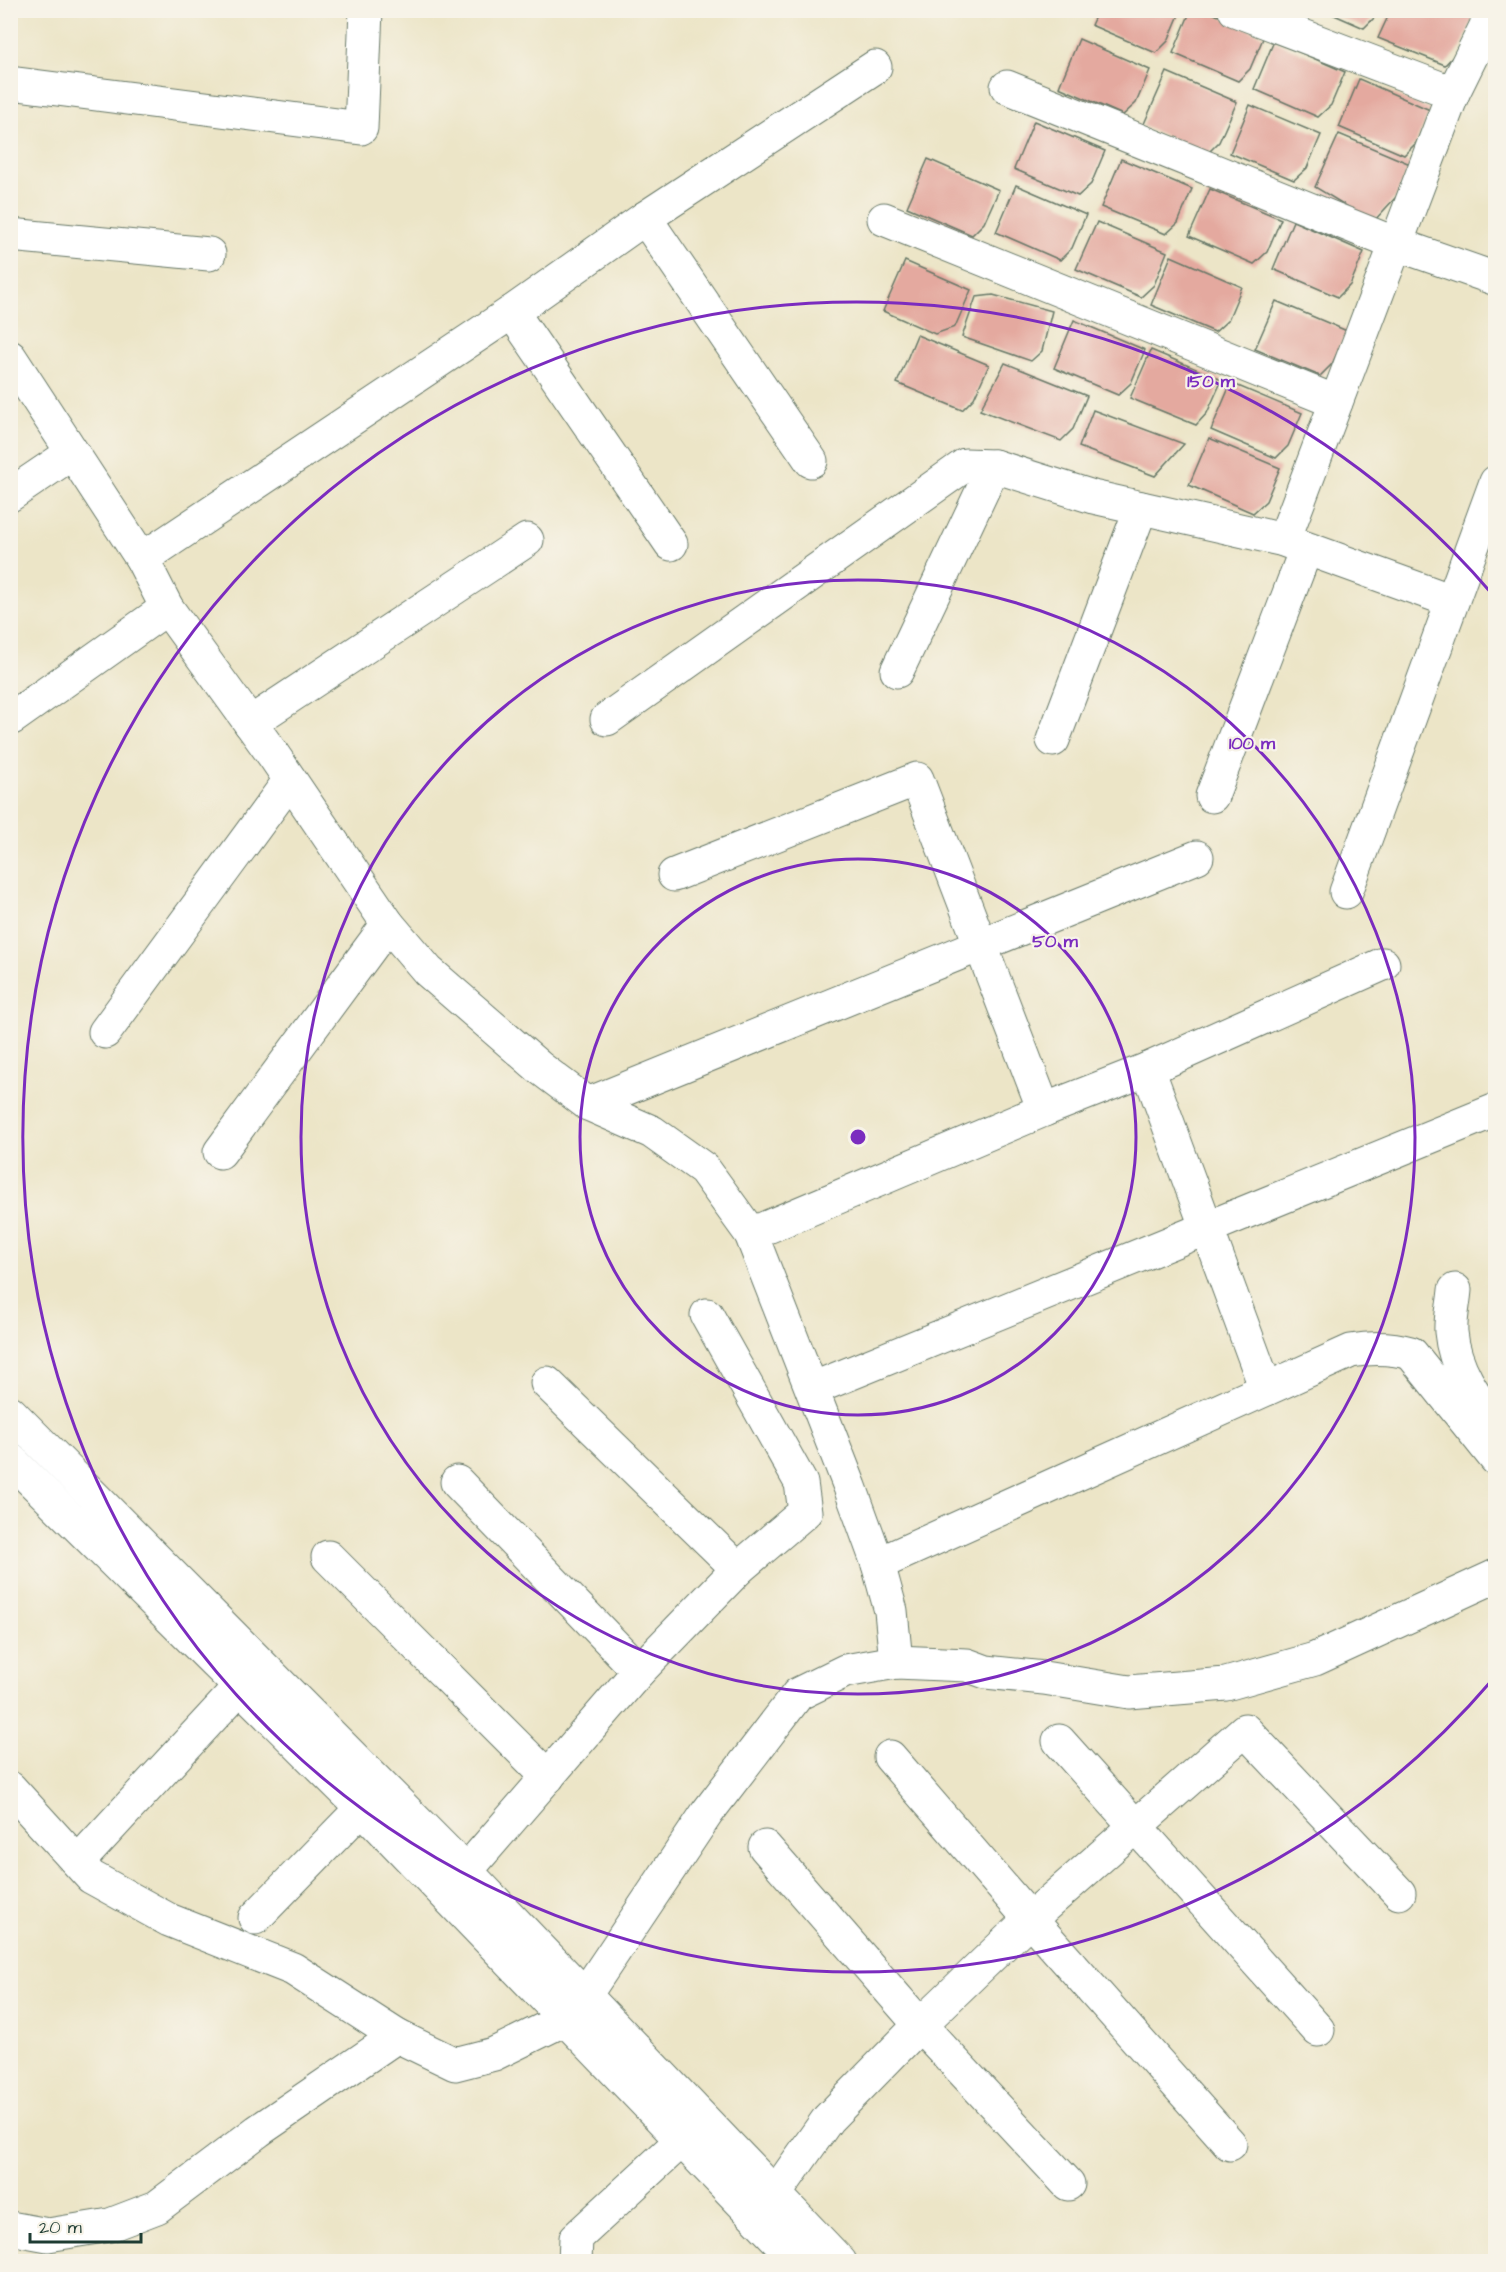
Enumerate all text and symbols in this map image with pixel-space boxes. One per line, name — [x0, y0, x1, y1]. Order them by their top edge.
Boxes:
text: 150 m — [1187, 369, 1236, 394]
text: 100 m — [1229, 731, 1276, 756]
text: 50 m — [1032, 929, 1079, 954]
centre of rings — [848, 1127, 868, 1147]
scale bar — [30, 2206, 141, 2244]
text: 20 m — [39, 2215, 82, 2240]

